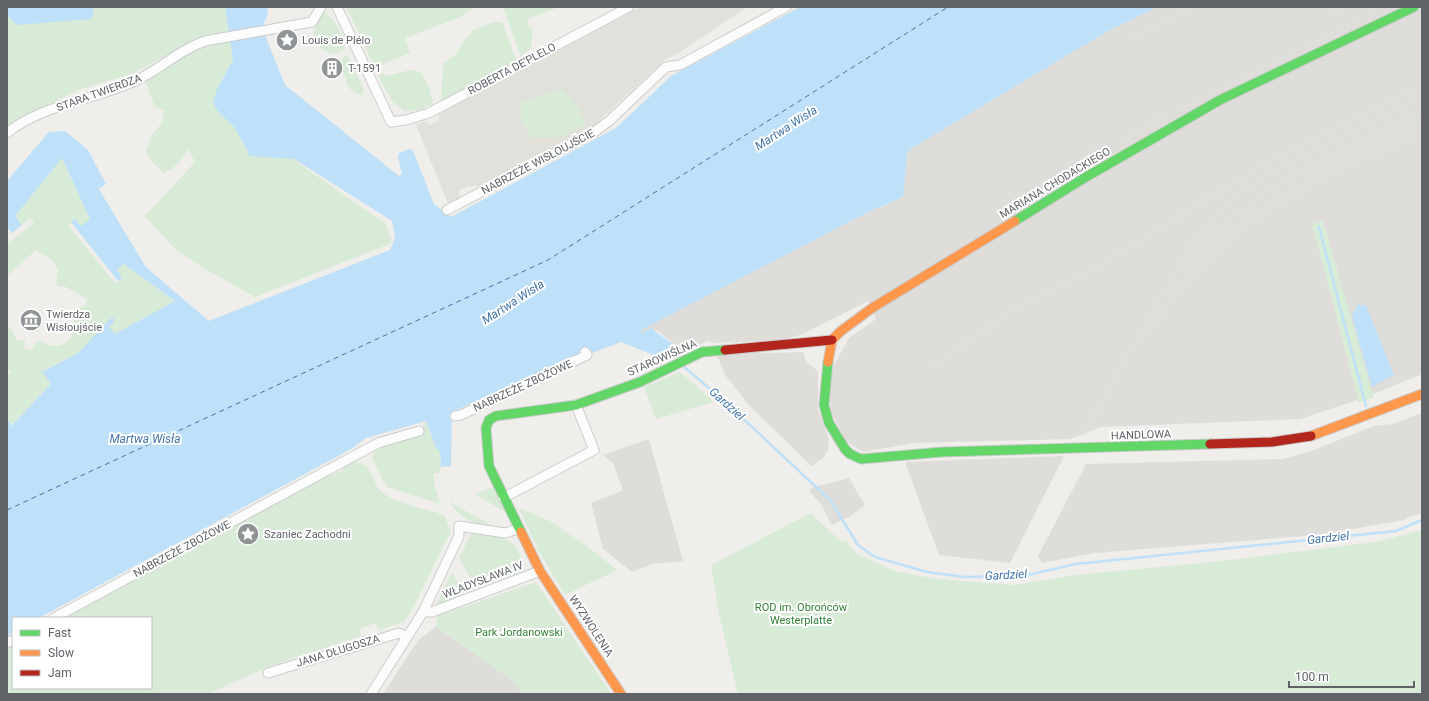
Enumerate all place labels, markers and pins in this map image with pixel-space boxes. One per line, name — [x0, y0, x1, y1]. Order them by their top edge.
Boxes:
place icon: Louis de Plélo — [274, 27, 300, 53]
place label: Louis de Plélo — [302, 34, 371, 47]
building icon: T-1591 — [319, 55, 345, 81]
place label: T-1591 — [348, 62, 381, 75]
museum icon: Twierdza Wisłoujście — [18, 307, 44, 333]
place label: Twierdza Wisłoujście — [46, 308, 102, 334]
place icon: Szaniec Zachodni — [235, 521, 261, 547]
place label: Szaniec Zachodni — [264, 528, 351, 541]

